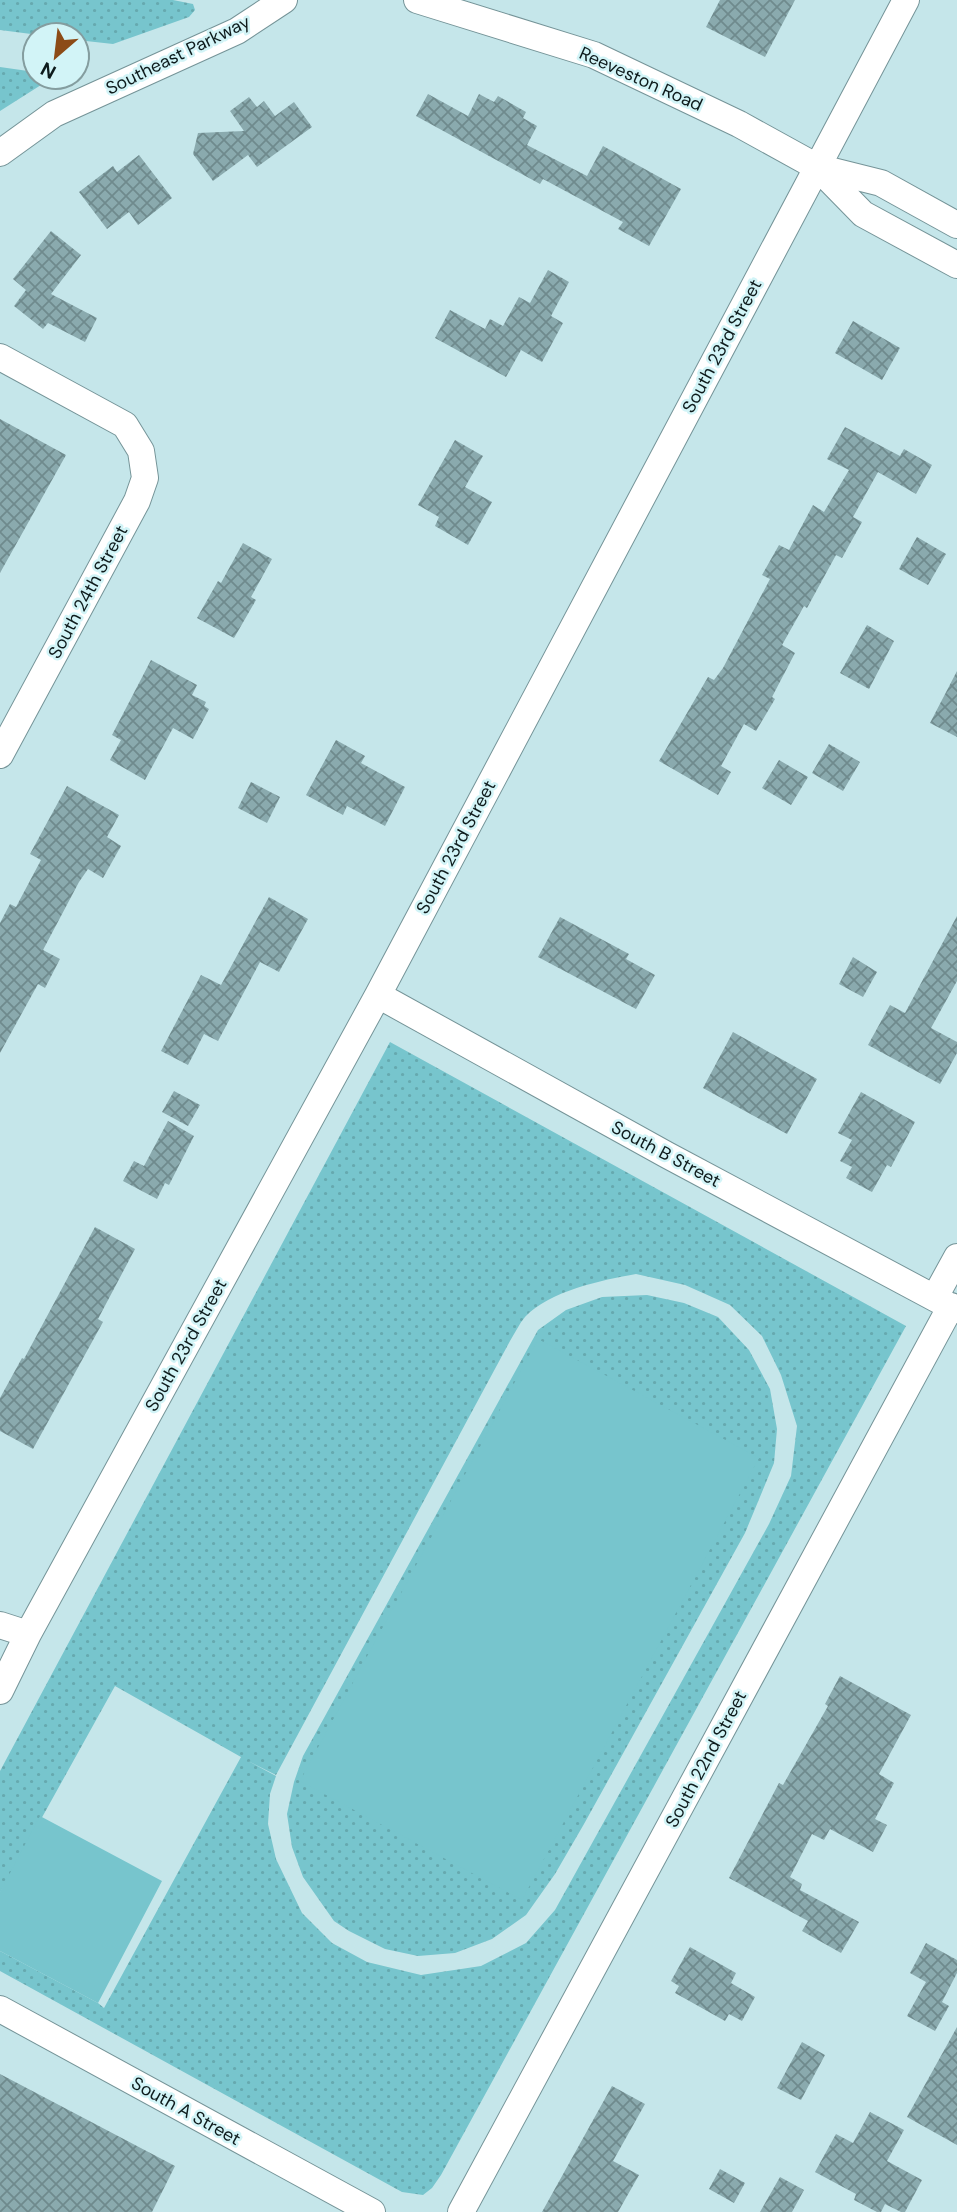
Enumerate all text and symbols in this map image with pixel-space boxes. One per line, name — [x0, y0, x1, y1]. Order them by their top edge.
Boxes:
street label: Southeast Parkway — [102, 10, 254, 100]
north arrow — [21, 21, 91, 91]
street label: Reeveston Road — [576, 41, 706, 117]
text: N — [36, 56, 60, 85]
street label: South 23rd Street — [677, 275, 767, 417]
street label: South 24th Street — [43, 521, 133, 663]
street label: South 23rd Street — [411, 776, 501, 918]
street label: South B Street — [607, 1115, 725, 1193]
street label: South 23rd Street — [140, 1274, 232, 1416]
street label: South 22nd Street — [660, 1686, 752, 1832]
street label: South A Street — [127, 2071, 245, 2151]

